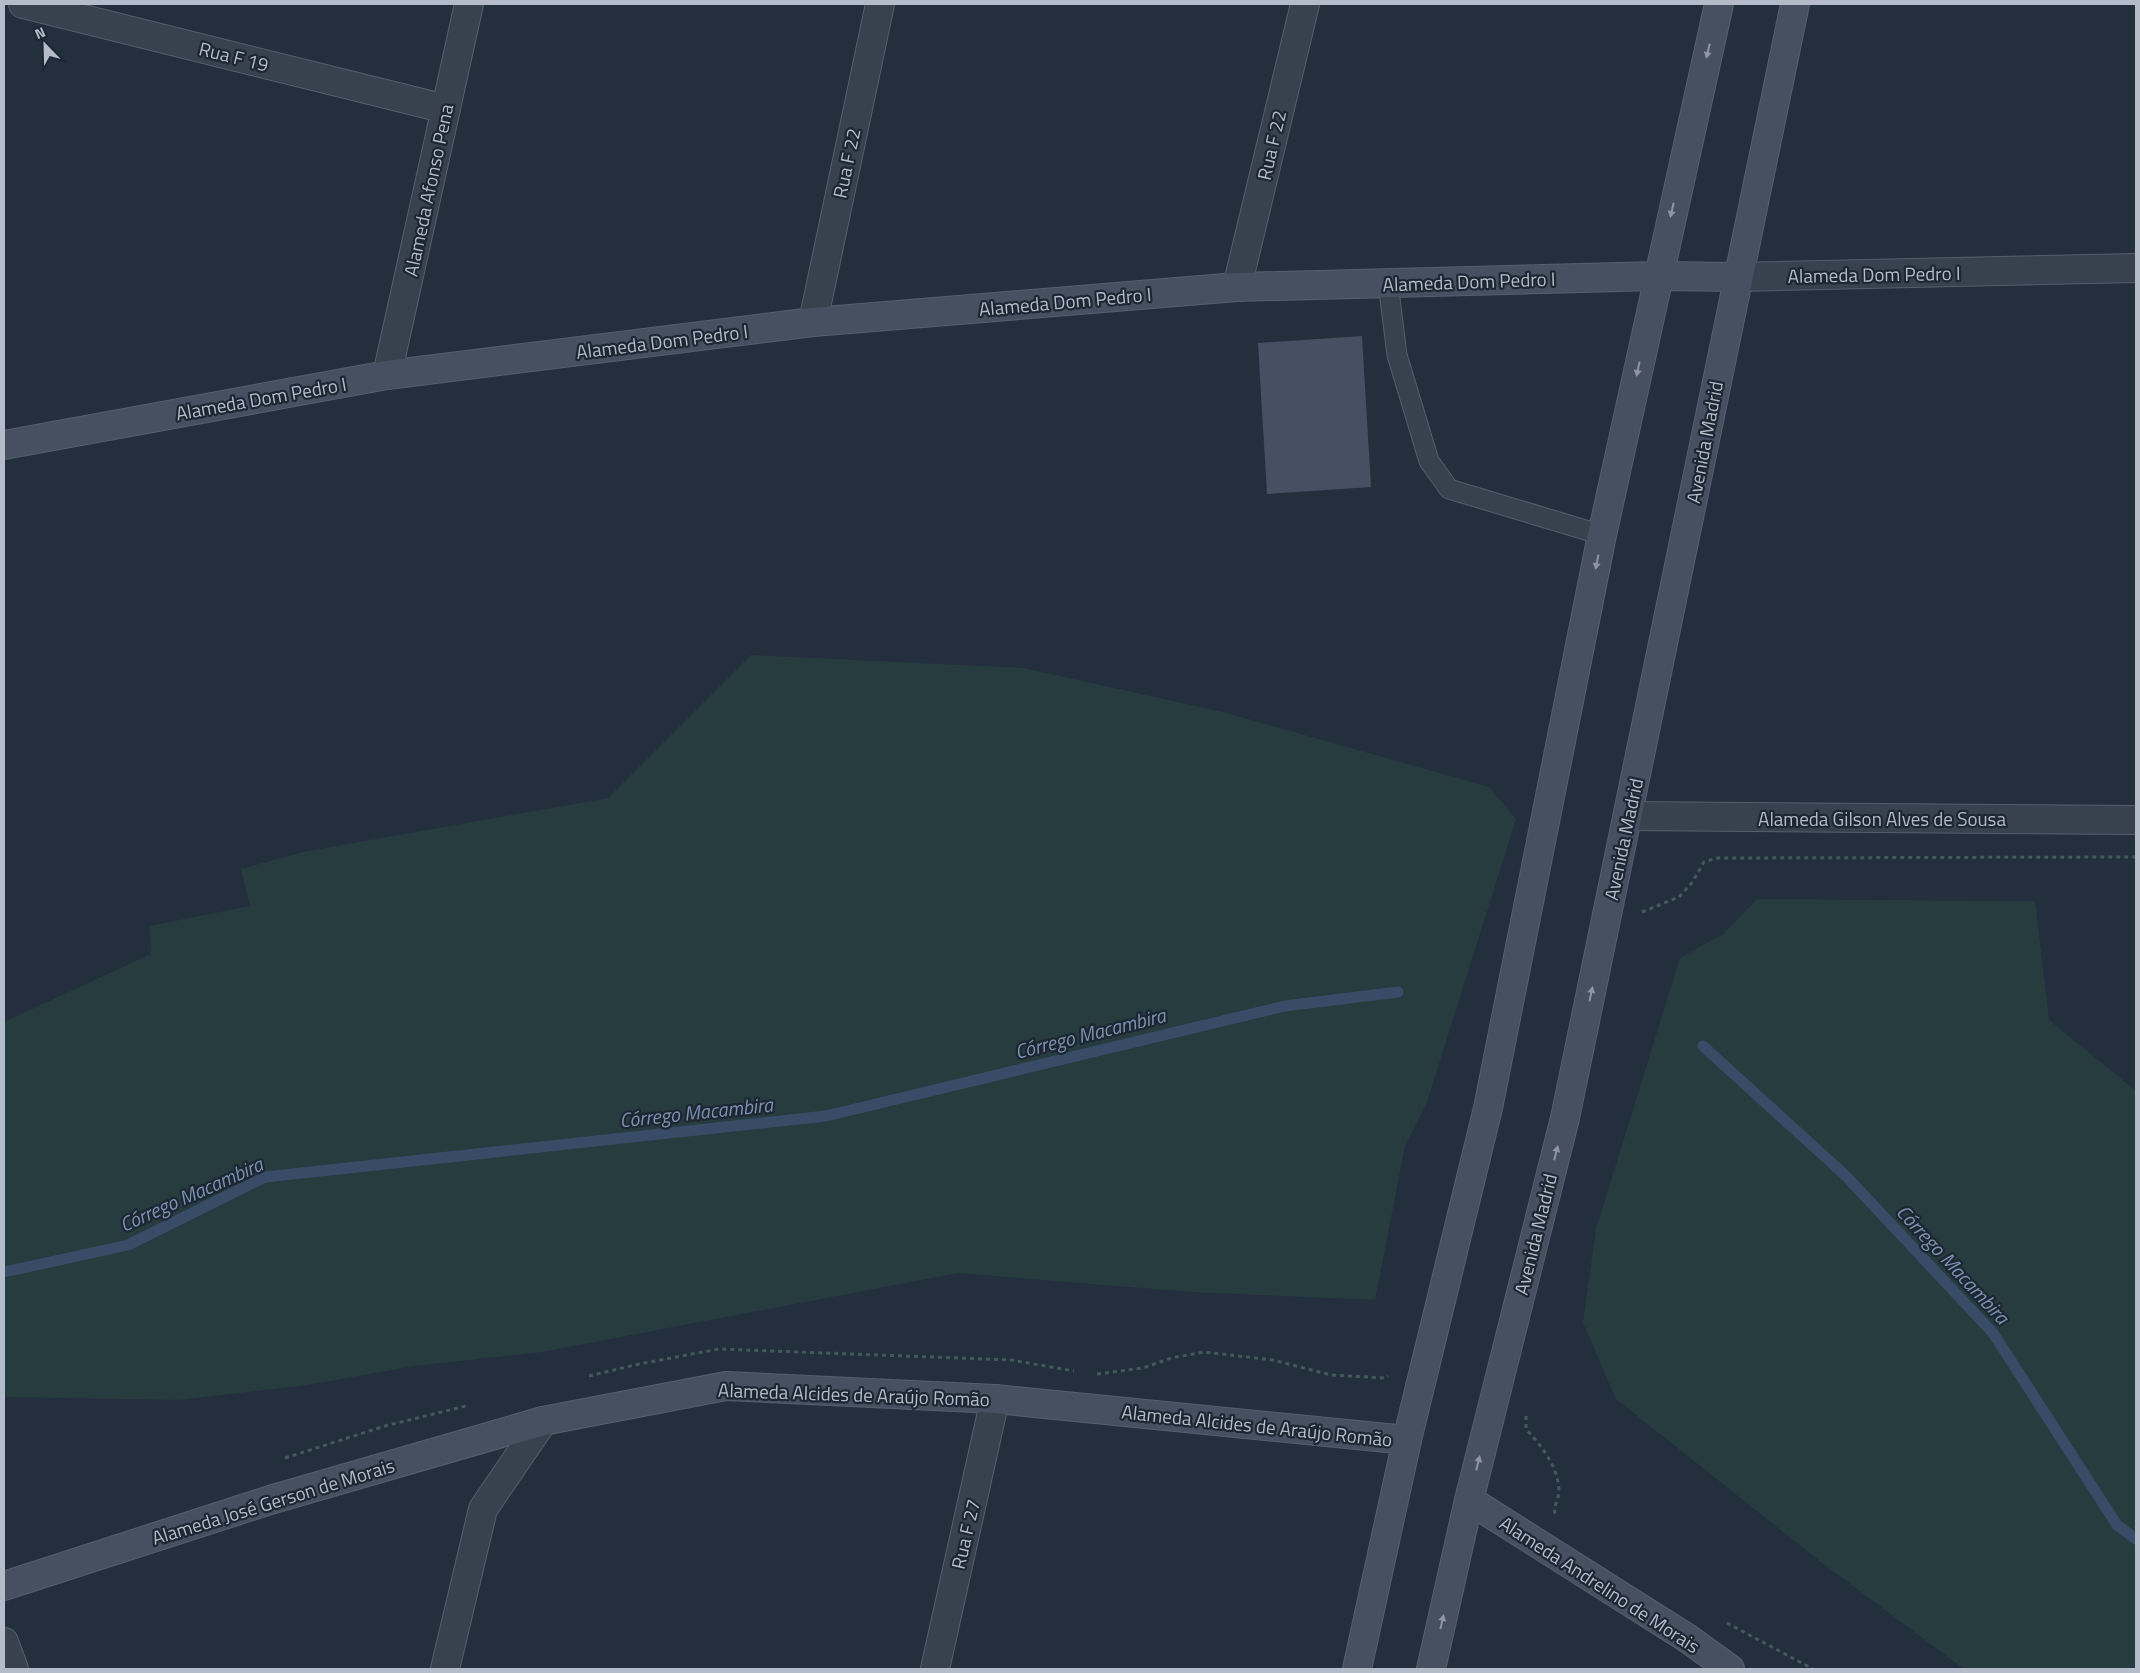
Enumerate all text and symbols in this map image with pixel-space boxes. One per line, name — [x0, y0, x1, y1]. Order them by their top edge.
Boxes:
north arrow — [20, 20, 70, 70]
text: N — [31, 21, 48, 44]
street label: Rua F 19 — [196, 33, 272, 79]
one-way arrow — [1704, 44, 1712, 59]
street label: Alameda Afonso Pena — [396, 101, 461, 279]
street label: Rua F 22 — [1249, 107, 1293, 183]
street label: Rua F 22 — [824, 125, 868, 201]
one-way arrow — [1668, 202, 1676, 218]
street label: Alameda Dom Pedro I — [1787, 258, 1961, 290]
street label: Alameda Dom Pedro I — [1382, 263, 1556, 299]
street label: Alameda Dom Pedro I — [978, 279, 1152, 323]
street label: Alameda Dom Pedro I — [574, 316, 750, 366]
one-way arrow — [1634, 361, 1642, 376]
street label: Alameda Dom Pedro I — [173, 369, 349, 427]
street label: Avenida Madrid — [1678, 378, 1730, 506]
one-way arrow — [1592, 554, 1600, 570]
street label: Avenida Madrid — [1596, 775, 1650, 903]
street label: Alameda Gilson Alves de Sousa — [1758, 804, 2006, 833]
one-way arrow — [1587, 987, 1595, 1002]
water label: Córrego Macambira — [1011, 999, 1169, 1067]
water label: Córrego Macambira — [618, 1088, 775, 1135]
one-way arrow — [1552, 1145, 1560, 1160]
water label: Córrego Macambira — [114, 1148, 269, 1240]
street label: Avenida Madrid — [1506, 1170, 1564, 1298]
water label: Córrego Macambira — [1889, 1197, 2018, 1332]
street label: Alameda Alcides de Araújo Romão — [718, 1375, 990, 1413]
street label: Alameda Alcides de Araújo Romão — [1120, 1396, 1394, 1454]
street label: Alameda José Gerson de Morais — [148, 1450, 398, 1552]
one-way arrow — [1474, 1456, 1482, 1471]
street label: Rua F 27 — [943, 1496, 987, 1572]
street label: Alameda Andrelino de Morais — [1494, 1508, 1706, 1660]
one-way arrow — [1438, 1614, 1446, 1629]

